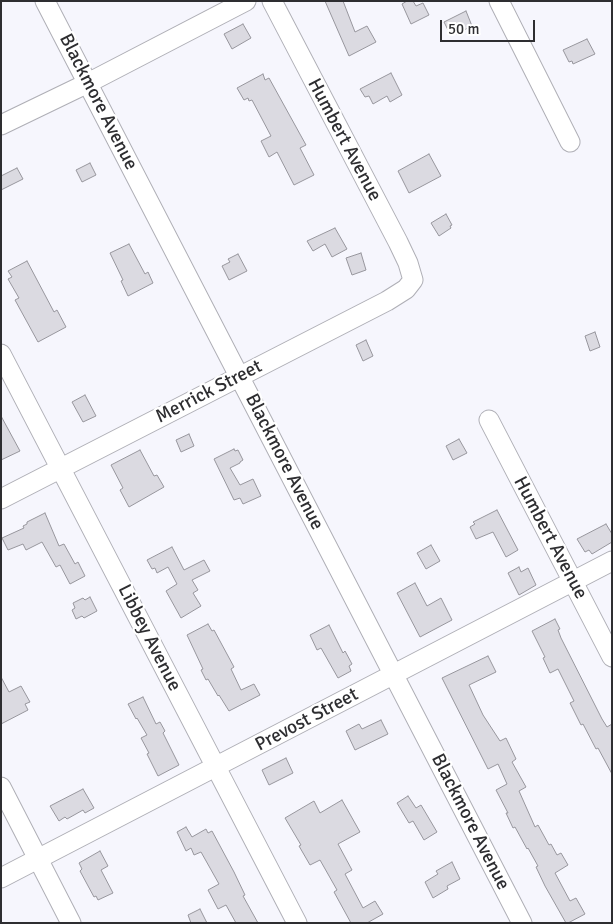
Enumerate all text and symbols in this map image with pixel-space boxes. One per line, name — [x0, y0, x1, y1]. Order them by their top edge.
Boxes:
scale bar — [443, 10, 538, 42]
text: 50 m — [448, 20, 479, 38]
street label: Blackmore Avenue — [54, 30, 142, 174]
street label: Humbert Avenue — [302, 75, 386, 205]
street label: Merrick Street — [152, 355, 266, 429]
street label: Blackmore Avenue — [240, 390, 328, 534]
street label: Humbert Avenue — [508, 473, 592, 603]
street label: Libbey Avenue — [112, 581, 186, 695]
street label: Prevost Street — [252, 683, 362, 757]
street label: Blackmore Avenue — [426, 750, 514, 894]

